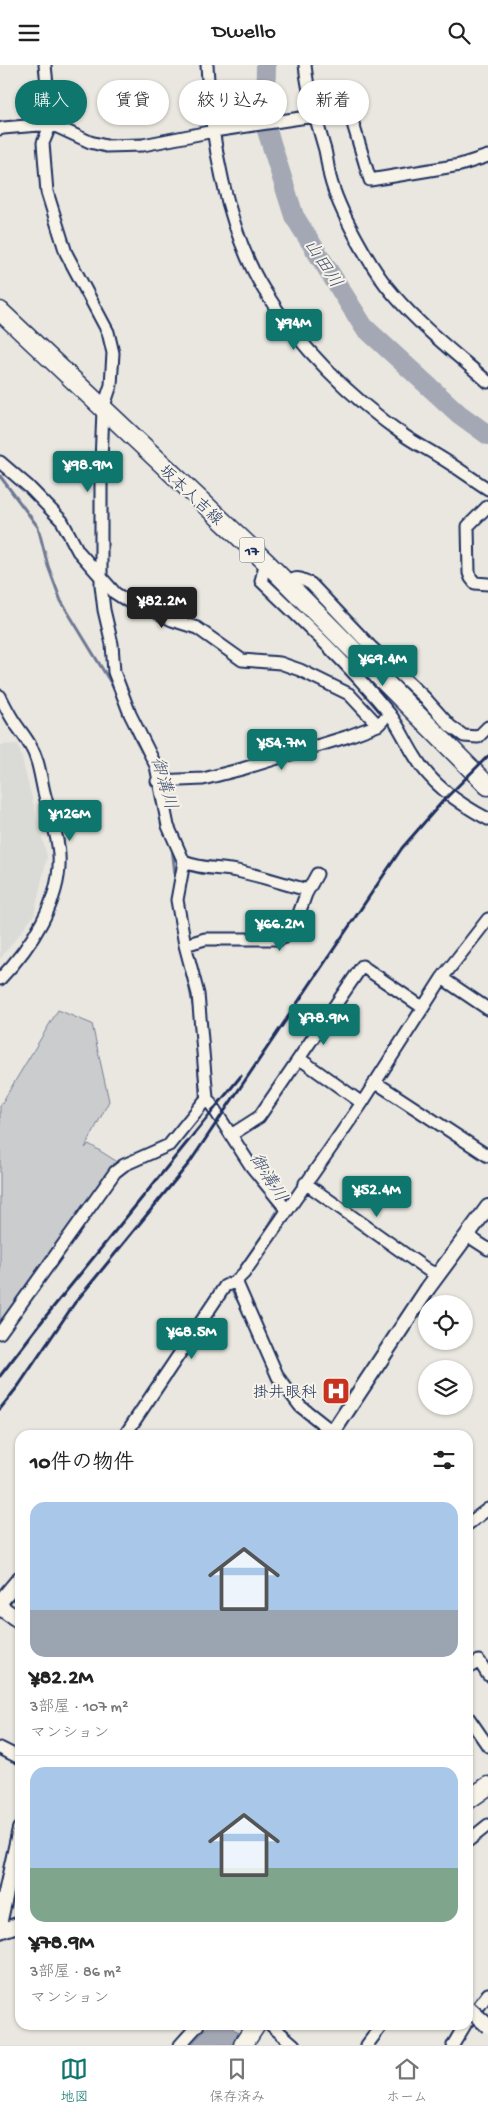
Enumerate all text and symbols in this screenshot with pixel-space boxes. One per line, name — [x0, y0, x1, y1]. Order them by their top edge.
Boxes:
icon: menu — [15, 19, 43, 47]
icon: search — [445, 19, 473, 47]
text: Dwello — [212, 20, 276, 46]
chip: 購入 — [15, 80, 87, 125]
chip: 賃貸 — [97, 80, 169, 125]
chip: 絞り込み — [179, 80, 287, 125]
chip: 新着 — [297, 80, 369, 125]
water label: 山田川 — [298, 236, 345, 293]
pin: ¥94M — [264, 309, 324, 351]
text: ¥94M — [277, 315, 311, 334]
pin: ¥98.9M — [47, 451, 129, 493]
text: ¥98.9M — [64, 457, 112, 476]
street label: 坂本人吉線 — [154, 461, 227, 531]
road number: 17 — [240, 537, 264, 563]
pin: ¥82.2M — [121, 587, 203, 629]
text: ¥82.2M — [138, 593, 186, 612]
pin: ¥69.4M — [342, 645, 424, 687]
text: ¥69.4M — [359, 651, 407, 670]
pin: ¥54.7M — [241, 729, 323, 771]
text: ¥54.7M — [258, 735, 306, 754]
water label: 御溝川 — [145, 755, 181, 813]
pin: ¥126M — [35, 799, 105, 842]
text: ¥126M — [50, 806, 90, 825]
pin: ¥66.2M — [239, 909, 321, 952]
text: ¥66.2M — [256, 916, 304, 935]
pin: ¥78.9M — [283, 1003, 365, 1046]
text: ¥78.9M — [300, 1010, 348, 1029]
water label: 御溝川 — [244, 1149, 291, 1207]
pin: ¥52.4M — [336, 1175, 418, 1218]
text: ¥52.4M — [353, 1182, 401, 1201]
map controls — [418, 1295, 473, 1415]
button: locate — [418, 1295, 473, 1350]
pin: ¥68.5M — [151, 1317, 233, 1360]
text: ¥68.5M — [168, 1324, 216, 1343]
button: layers — [418, 1360, 473, 1415]
hospital icon: 掛井眼科 — [321, 1376, 351, 1406]
place label: 掛井眼科 — [253, 1384, 317, 1404]
icon: filters — [430, 1446, 458, 1474]
text: 10件の物件 — [30, 1452, 134, 1477]
icon: home — [199, 1534, 289, 1624]
text: ¥82.2M — [30, 1667, 93, 1692]
text: 3部屋 · 107 m² — [30, 1699, 128, 1718]
text: マンション — [30, 1725, 109, 1744]
icon: home — [199, 1800, 289, 1890]
text: ¥78.9M — [30, 1932, 94, 1957]
text: 3部屋 · 86 m² — [30, 1964, 121, 1983]
text: マンション — [30, 1990, 109, 2009]
tab: 地図 — [60, 2055, 88, 2107]
tab: 保存済み — [209, 2055, 265, 2107]
tab: ホーム — [386, 2055, 428, 2107]

